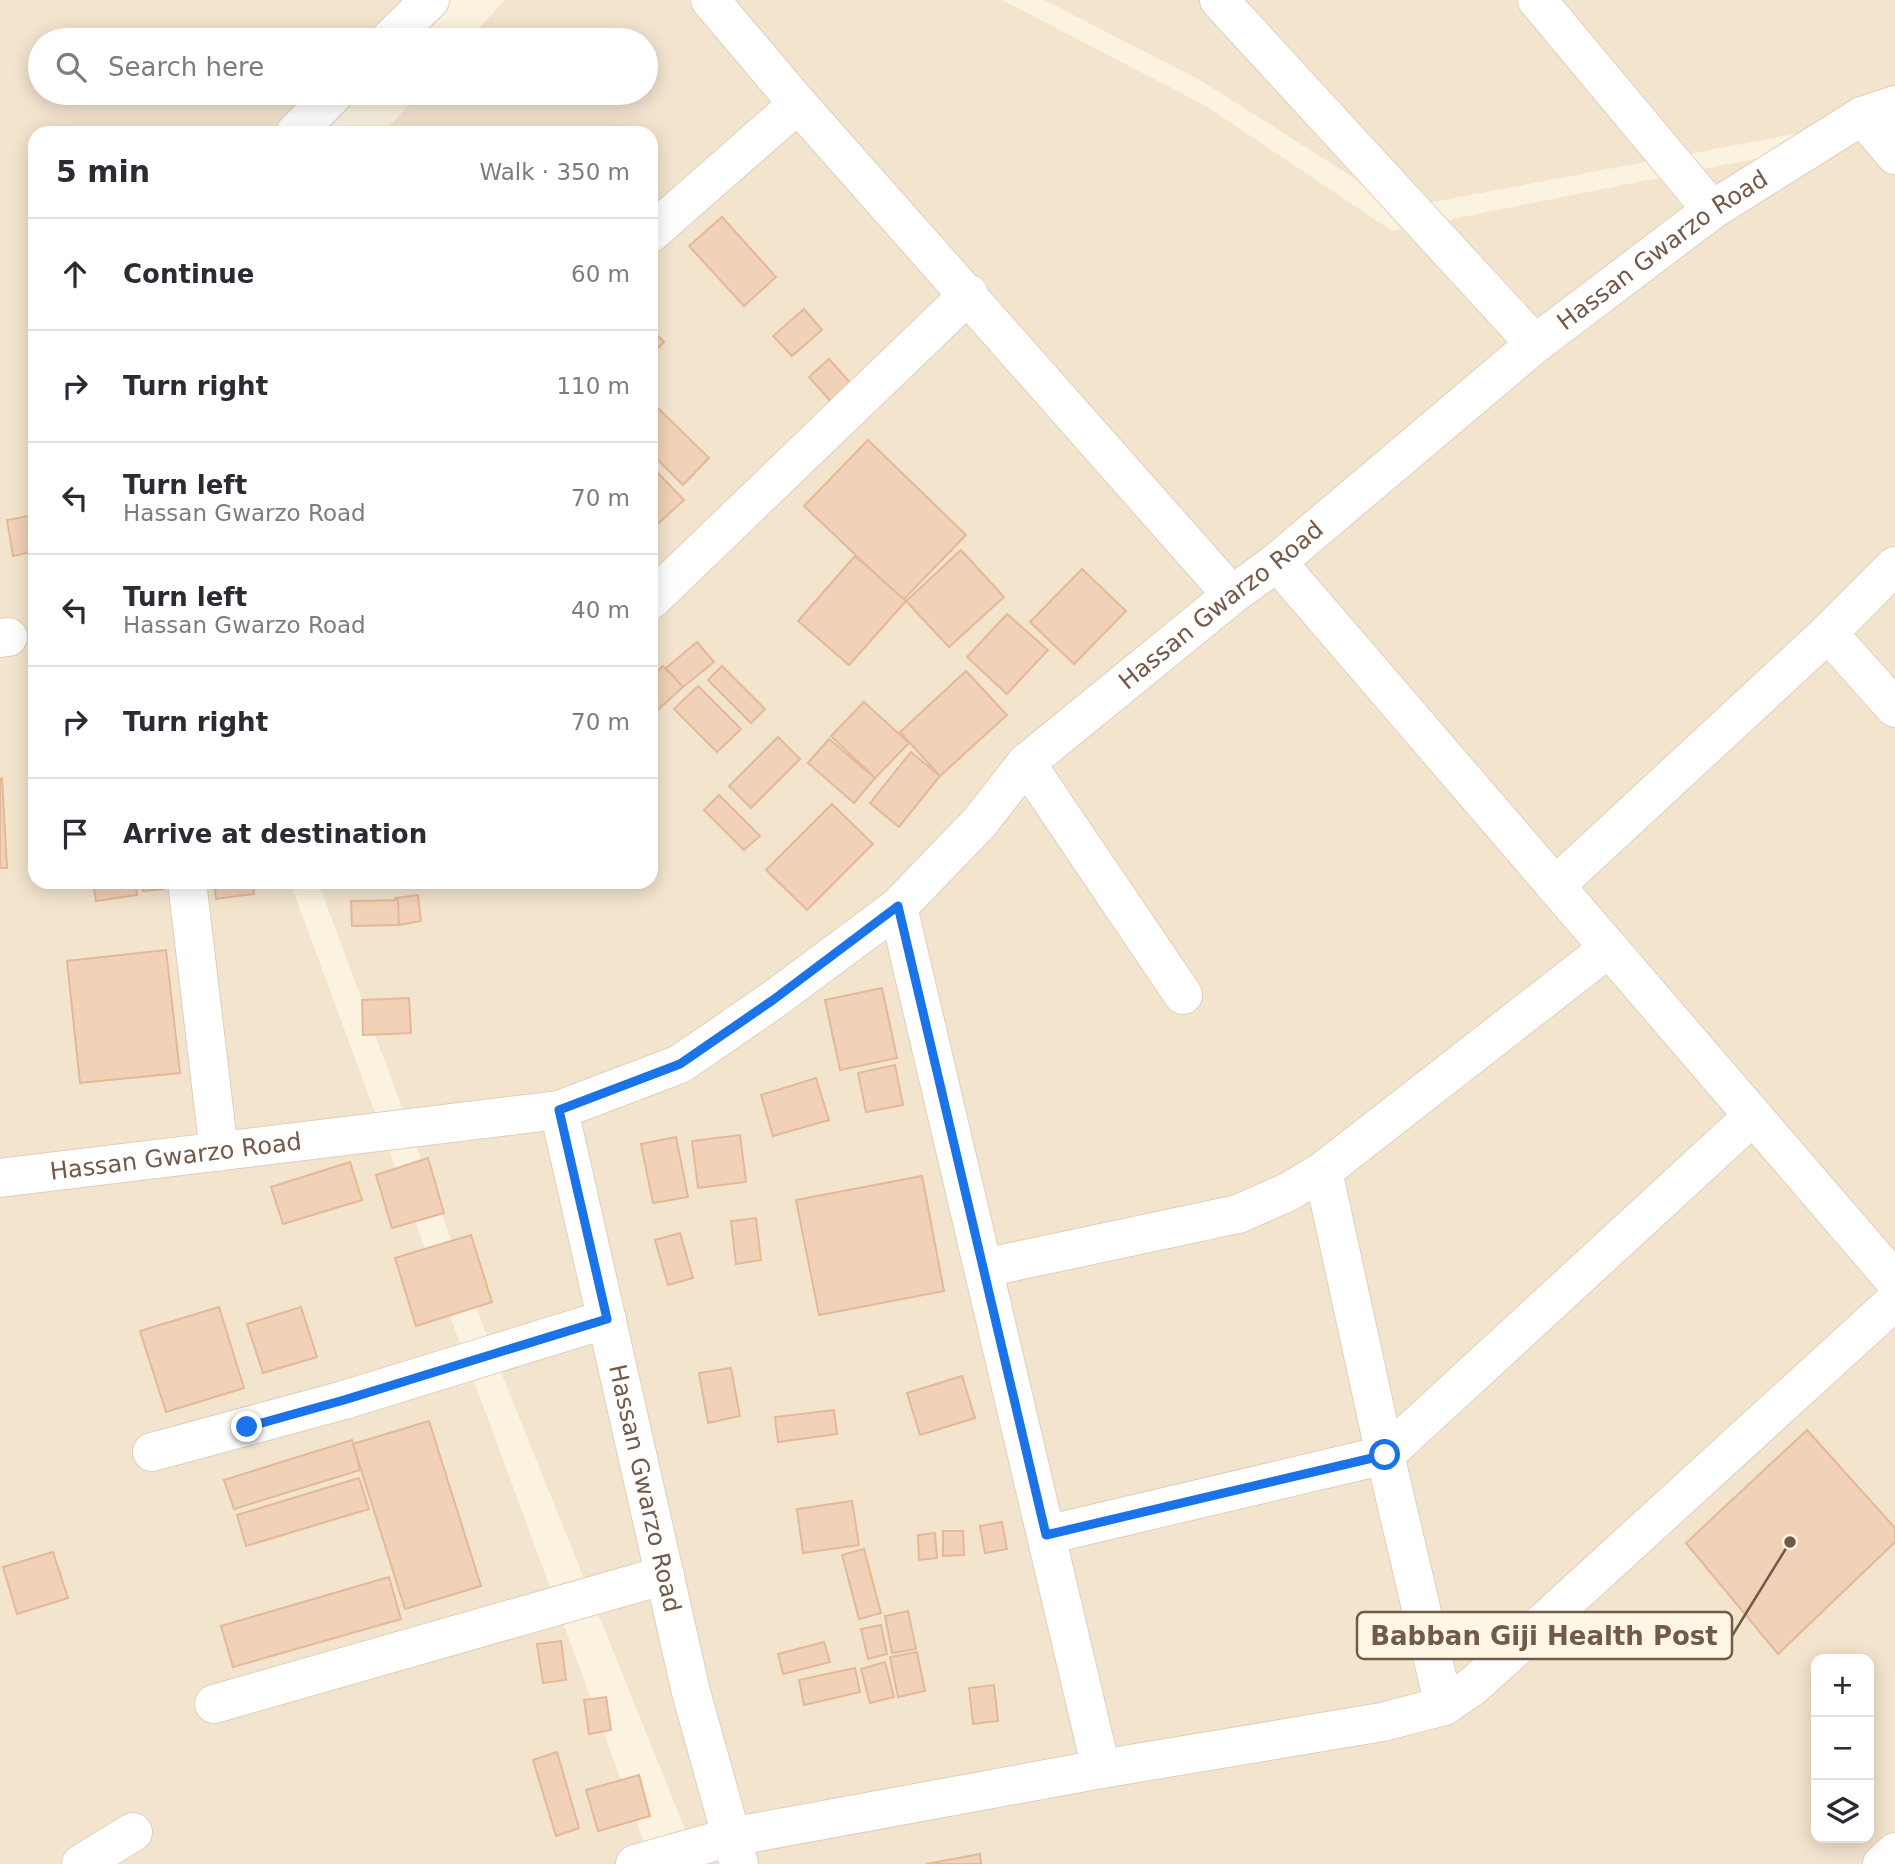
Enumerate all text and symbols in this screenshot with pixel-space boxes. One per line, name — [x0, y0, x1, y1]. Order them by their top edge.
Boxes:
search box — [28, 28, 658, 105]
icon: search — [52, 48, 90, 86]
text: Search here — [108, 52, 264, 82]
text: 5 min — [56, 154, 150, 189]
text: Walk · 350 m — [479, 159, 630, 185]
street label: Hassan Gwarzo Road — [1552, 165, 1773, 336]
icon: ahead — [56, 255, 94, 293]
text: Continue — [123, 259, 254, 289]
text: 60 m — [571, 261, 630, 287]
icon: right — [56, 367, 94, 405]
text: Turn right — [123, 371, 268, 401]
text: 110 m — [556, 373, 630, 399]
text: Turn left — [123, 470, 247, 500]
icon: left — [56, 479, 94, 517]
text: 70 m — [571, 485, 630, 511]
text: Hassan Gwarzo Road — [123, 500, 366, 526]
street label: Hassan Gwarzo Road — [1113, 515, 1329, 695]
text: Turn left — [123, 582, 247, 612]
icon: left — [56, 591, 94, 629]
text: 40 m — [571, 597, 630, 623]
text: Hassan Gwarzo Road — [123, 612, 366, 638]
icon: right — [56, 703, 94, 741]
text: Turn right — [123, 707, 268, 737]
text: 70 m — [571, 709, 630, 735]
icon: arrive — [56, 815, 94, 853]
text: Arrive at destination — [123, 819, 427, 849]
street label: Hassan Gwarzo Road — [48, 1127, 303, 1186]
street label: Hassan Gwarzo Road — [603, 1362, 686, 1615]
route end — [231, 1411, 262, 1442]
route start — [1369, 1439, 1400, 1470]
callout: Babban Giji Health Post — [1357, 1612, 1732, 1659]
text: Babban Giji Health Post — [1370, 1621, 1718, 1651]
map controls — [1811, 1654, 1874, 1843]
button: + — [1811, 1654, 1874, 1717]
button: − — [1811, 1717, 1874, 1780]
button: layers — [1811, 1780, 1874, 1843]

